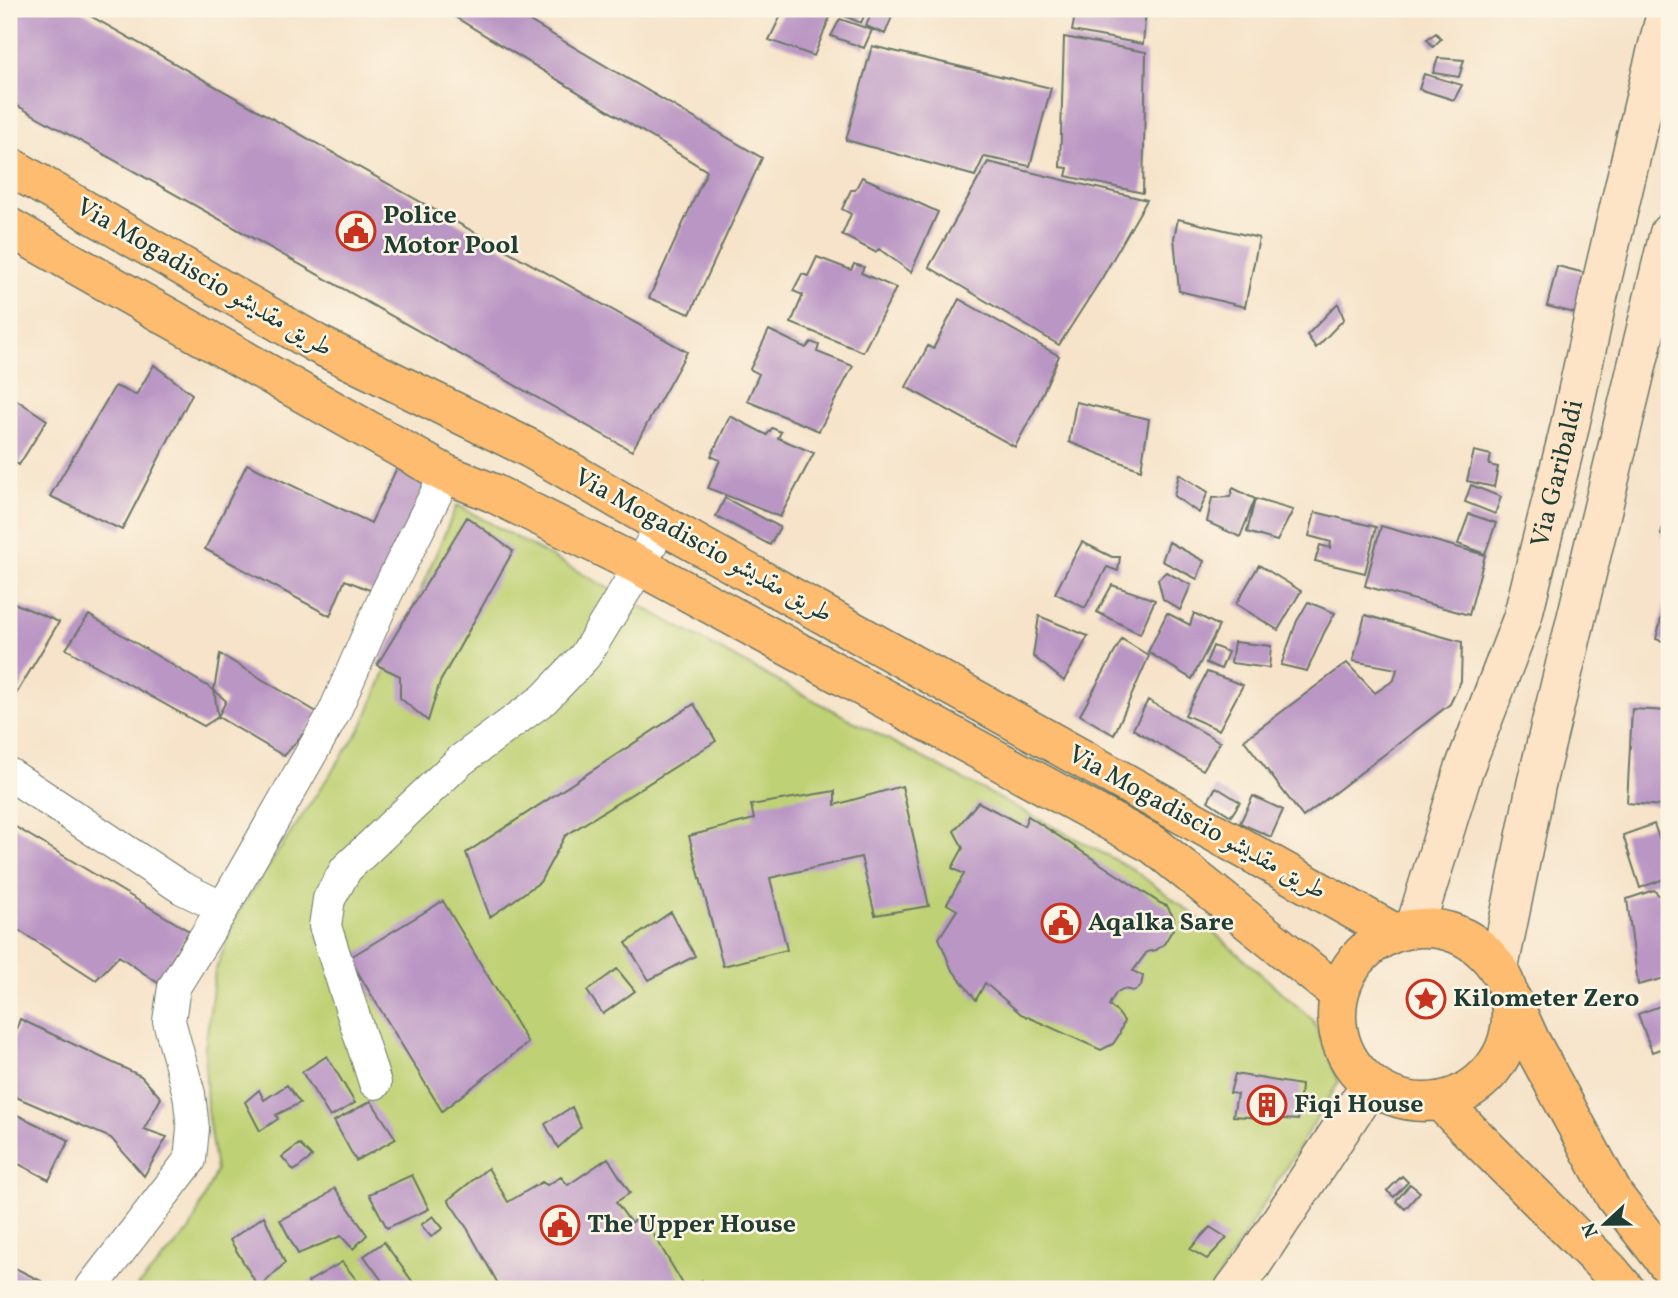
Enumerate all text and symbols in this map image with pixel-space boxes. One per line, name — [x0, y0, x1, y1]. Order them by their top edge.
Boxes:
street label: Via Mogadiscio طريق مقديشو — [69, 190, 339, 366]
place label: Police Motor Pool — [383, 198, 519, 264]
public building icon: Police Motor Pool — [335, 210, 377, 252]
street label: Via Garibaldi — [1522, 397, 1593, 551]
street label: Via Mogadiscio طريق مقديشو — [567, 460, 839, 632]
street label: Via Mogadiscio طريق مقديشو — [1061, 737, 1333, 909]
public building icon: Aqalka Sare — [1040, 902, 1082, 944]
place label: Aqalka Sare — [1088, 905, 1234, 941]
place icon: Kilometer Zero — [1405, 978, 1447, 1020]
place label: Kilometer Zero — [1453, 981, 1639, 1017]
building icon: Fiqi House — [1246, 1084, 1288, 1126]
place label: Fiqi House — [1294, 1087, 1423, 1123]
north arrow — [1570, 1190, 1640, 1260]
public building icon: The Upper House — [539, 1204, 581, 1246]
place label: The Upper House — [587, 1207, 796, 1243]
text: N — [1576, 1218, 1606, 1241]

